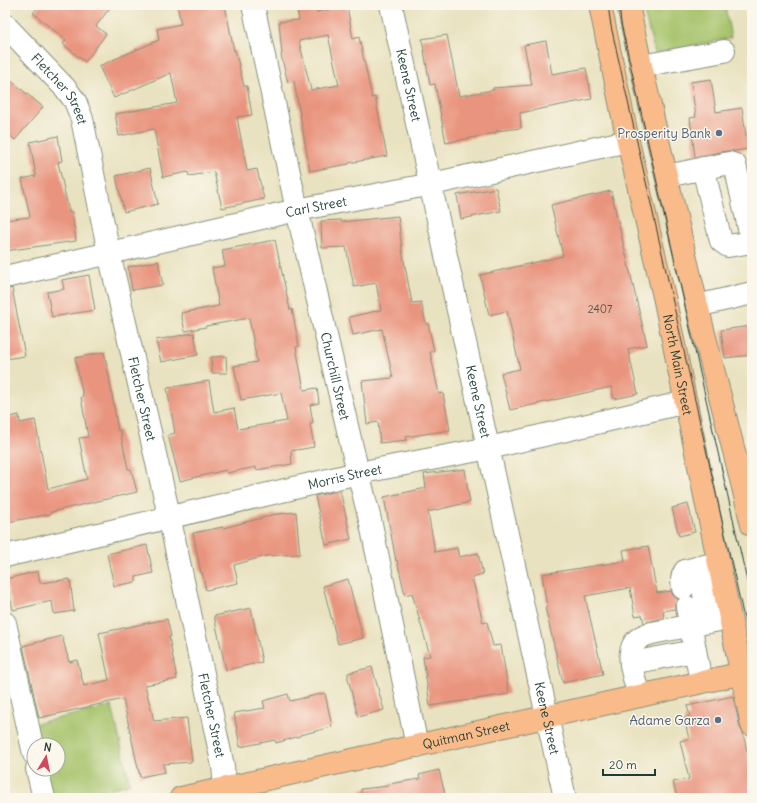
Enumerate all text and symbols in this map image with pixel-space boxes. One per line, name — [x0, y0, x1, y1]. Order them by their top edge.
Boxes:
street label: Keene Street — [393, 47, 426, 124]
street label: Fletcher Street — [28, 50, 91, 126]
place label: Prosperity Bank — [617, 125, 711, 142]
marker: Prosperity Bank — [714, 128, 724, 138]
street label: Carl Street — [284, 192, 349, 221]
house number: 2407 — [588, 302, 613, 316]
street label: North Main Street — [659, 313, 697, 417]
street label: Churchill Street — [317, 330, 354, 422]
street label: Fletcher Street — [124, 355, 160, 443]
street label: Keene Street — [462, 363, 495, 440]
street label: Morris Street — [306, 460, 384, 493]
street label: Fletcher Street — [195, 671, 230, 760]
street label: Keene Street — [531, 680, 564, 757]
place label: Adame Garza — [629, 712, 710, 729]
marker: Adame Garza — [713, 715, 723, 725]
street label: Quitman Street — [421, 717, 512, 753]
north arrow — [26, 737, 66, 777]
text: N — [43, 740, 53, 755]
scale bar — [603, 751, 655, 777]
text: 20 m — [609, 757, 637, 772]

